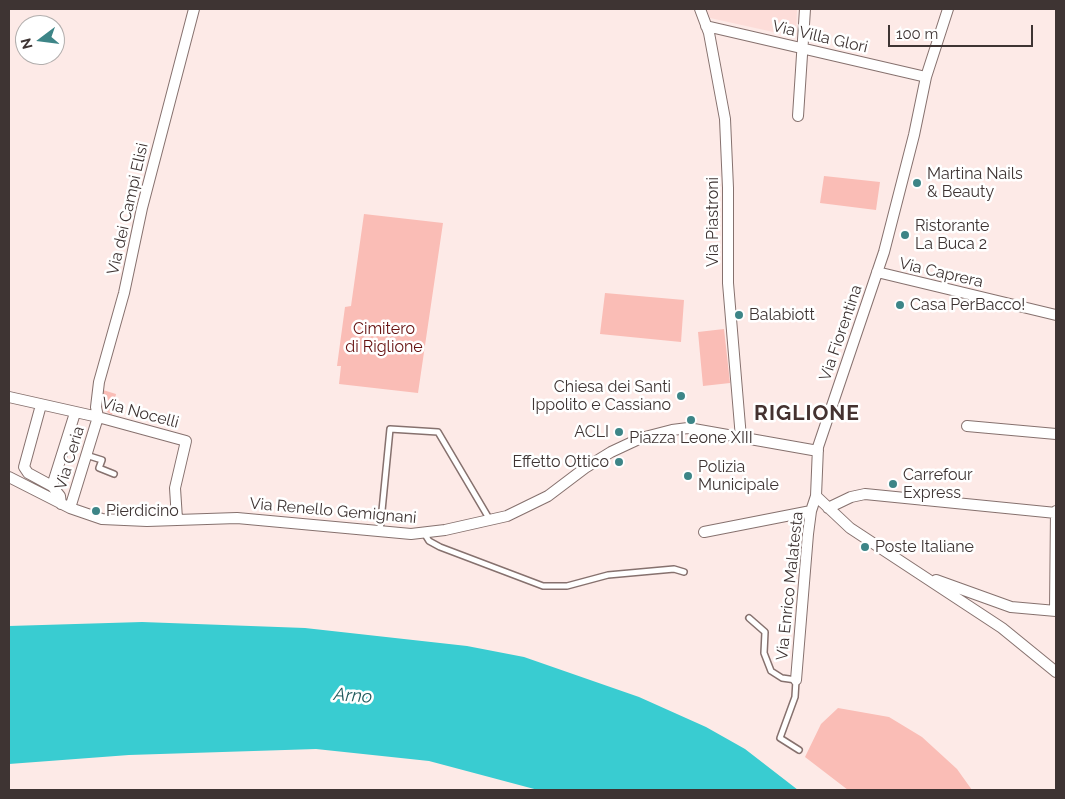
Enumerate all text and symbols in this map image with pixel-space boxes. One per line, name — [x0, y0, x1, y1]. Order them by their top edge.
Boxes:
north arrow — [15, 15, 65, 65]
scale bar — [890, 15, 1035, 47]
street label: Via Villa Glori — [770, 17, 870, 57]
text: 100 m — [896, 25, 938, 43]
text: N — [17, 36, 36, 51]
street label: Via dei Campi Elisi — [103, 141, 153, 277]
place label: Martina Nails & Beauty — [927, 164, 1023, 202]
street label: Via Piastroni — [703, 177, 723, 267]
marker: Martina Nails & Beauty — [911, 177, 923, 189]
place label: Ristorante La Buca 2 — [915, 216, 989, 254]
marker: Ristorante La Buca 2 — [899, 229, 911, 241]
street label: Via Caprera — [897, 254, 985, 292]
street label: Via Fiorentina — [816, 282, 866, 384]
place label: Casa PerBacco! — [910, 295, 1025, 315]
marker: Casa PerBacco! — [894, 299, 906, 311]
place label: Balabiott — [749, 305, 815, 325]
marker: Balabiott — [733, 309, 745, 321]
park label: Cimitero di Riglione — [345, 319, 423, 357]
place label: Chiesa dei Santi Ippolito e Cassiano — [531, 377, 671, 415]
marker: Chiesa dei Santi Ippolito e Cassiano — [675, 390, 687, 402]
street label: Via Nocelli — [99, 393, 181, 433]
district label: RIGLIONE — [753, 401, 861, 427]
marker: Piazza Leone XIII — [685, 414, 697, 426]
place label: ACLI — [574, 422, 609, 442]
street label: Via Ceria — [51, 424, 89, 492]
marker: ACLI — [613, 426, 625, 438]
place label: Piazza Leone XIII — [629, 428, 753, 448]
place label: Effetto Ottico — [512, 452, 609, 472]
marker: Effetto Ottico — [613, 456, 625, 468]
place label: Polizia Municipale — [698, 457, 779, 495]
place label: Carrefour Express — [903, 465, 973, 503]
marker: Polizia Municipale — [682, 470, 694, 482]
marker: Carrefour Express — [887, 478, 899, 490]
street label: Via Renello Gemignani — [249, 494, 417, 528]
place label: Pierdicino — [106, 501, 179, 521]
marker: Pierdicino — [90, 505, 102, 517]
street label: Via Enrico Malatesta — [773, 511, 807, 661]
place label: Poste Italiane — [875, 537, 974, 557]
marker: Poste Italiane — [859, 541, 871, 553]
water label: Arno — [333, 684, 373, 708]

